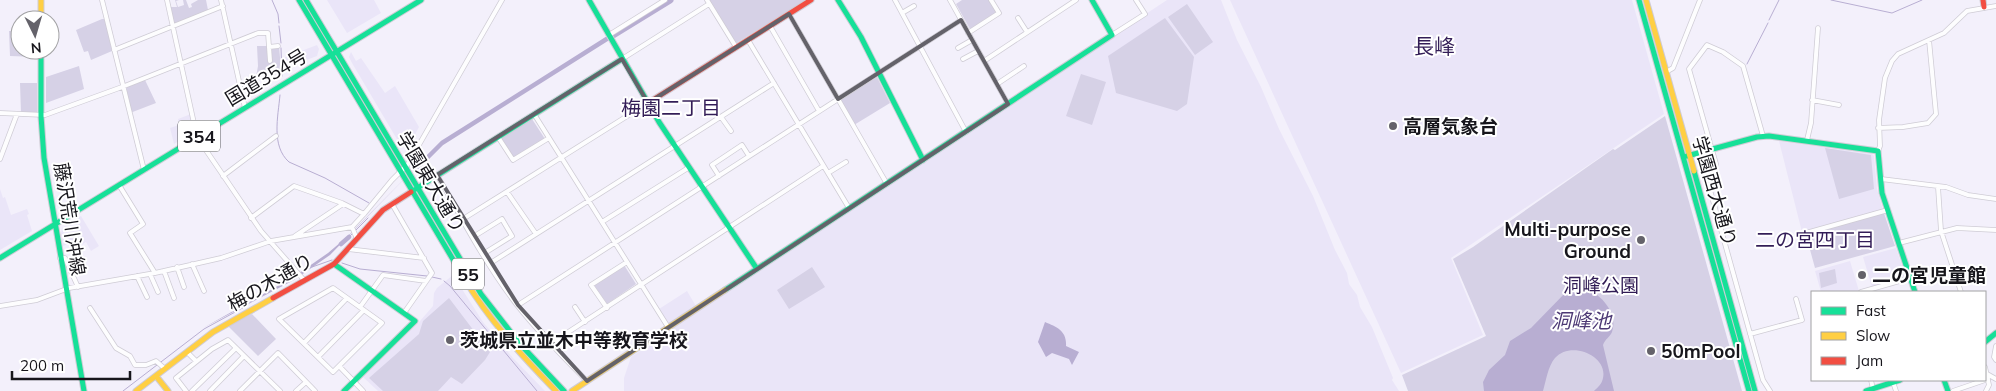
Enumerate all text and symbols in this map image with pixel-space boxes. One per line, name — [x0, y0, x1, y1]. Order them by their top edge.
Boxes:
north arrow — [10, 10, 60, 60]
district label: 長峰 — [1413, 33, 1455, 59]
text: N — [30, 39, 42, 57]
street label: 国道354号 — [221, 43, 311, 111]
district label: 梅園二丁目 — [621, 95, 721, 120]
place label: 高層気象台 — [1403, 114, 1498, 138]
road number: 354 — [178, 120, 220, 152]
marker: 高層気象台 — [1387, 120, 1399, 132]
street label: 学園東大通り — [391, 127, 471, 237]
street label: 学園西大通り — [1688, 133, 1742, 249]
street label: 藤沢荒川沖線 — [49, 161, 91, 277]
place label: Multi-purpose Ground — [1504, 217, 1631, 263]
district label: 二の宮四丁目 — [1755, 227, 1875, 252]
marker: Multi-purpose Ground — [1635, 234, 1647, 246]
street label: 梅の木通り — [223, 248, 317, 316]
road number: 55 — [452, 258, 484, 290]
place label: 二の宮児童館 — [1872, 263, 1986, 287]
marker: 二の宮児童館 — [1856, 269, 1868, 281]
park label: 洞峰公園 — [1563, 273, 1639, 297]
legend — [1811, 291, 1986, 381]
text: Fast — [1856, 301, 1886, 320]
water label: 洞峰池 — [1551, 308, 1613, 333]
text: Slow — [1856, 326, 1890, 345]
place label: 茨城県立並木中等教育学校 — [460, 328, 688, 352]
marker: 茨城県立並木中等教育学校 — [444, 334, 456, 346]
place label: 50mPool — [1661, 339, 1741, 363]
marker: 50mPool — [1645, 345, 1657, 357]
scale bar — [12, 348, 130, 380]
text: Jam — [1856, 351, 1883, 370]
text: 200 m — [20, 356, 64, 375]

